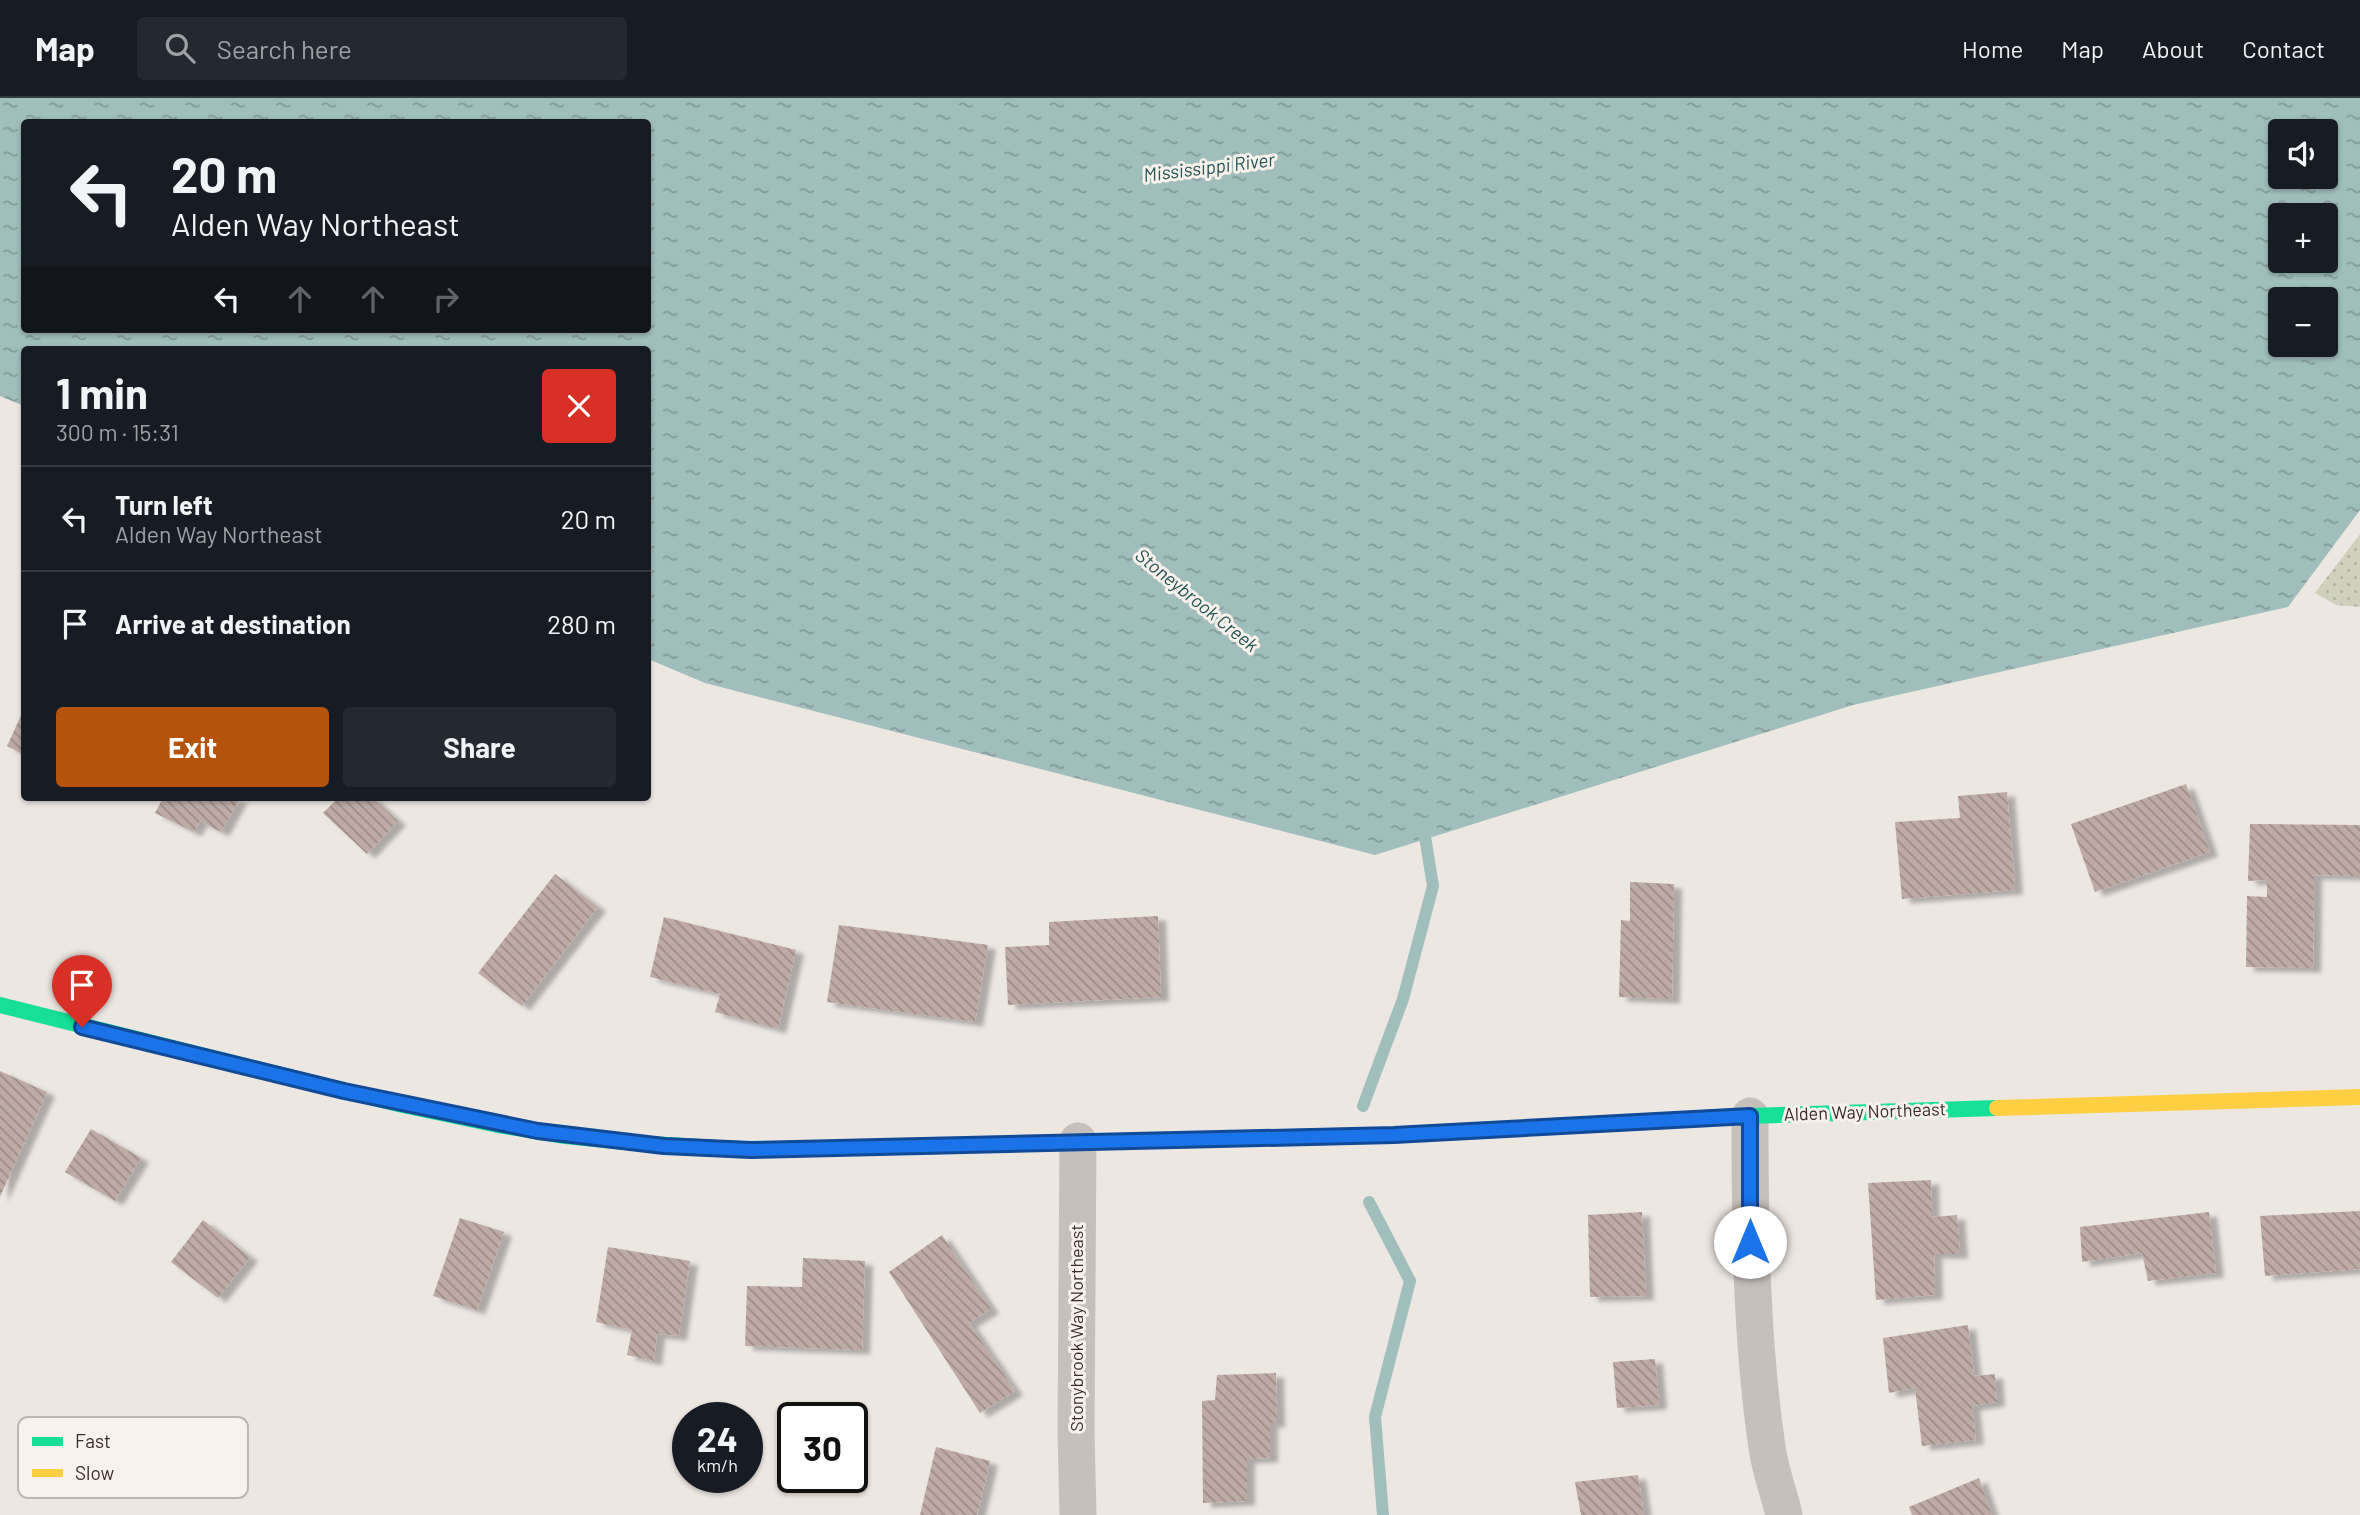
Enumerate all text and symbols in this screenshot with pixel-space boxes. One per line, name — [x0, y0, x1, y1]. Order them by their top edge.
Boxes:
search box — [137, 17, 627, 80]
text: Map — [35, 28, 95, 68]
icon: search — [161, 29, 199, 67]
text: Search here — [217, 33, 352, 64]
text: Home — [1962, 34, 2023, 63]
text: Map — [2061, 34, 2104, 63]
text: About — [2142, 34, 2204, 63]
text: Contact — [2242, 34, 2325, 63]
map controls — [2268, 119, 2338, 357]
button: sound — [2268, 119, 2338, 189]
text: 20 m — [171, 144, 277, 203]
icon: left — [56, 147, 147, 238]
water label: Mississippi River — [1142, 147, 1277, 186]
button: + — [2268, 203, 2338, 273]
text: Alden Way Northeast — [171, 204, 460, 242]
icon: left — [208, 280, 246, 318]
icon: ahead — [281, 280, 319, 318]
icon: ahead — [354, 280, 392, 318]
icon: right — [427, 280, 465, 318]
button: − — [2268, 287, 2338, 357]
text: 1 min — [56, 367, 148, 417]
button: close — [542, 369, 616, 443]
text: 300 m · 15:31 — [56, 418, 179, 446]
text: Turn left — [115, 489, 213, 520]
icon: left — [56, 500, 94, 538]
text: 20 m — [561, 503, 616, 534]
text: Alden Way Northeast — [115, 520, 323, 548]
water label: Stoneybrook Creek — [1131, 543, 1264, 657]
icon: arrive — [56, 605, 94, 643]
text: Arrive at destination — [115, 608, 351, 639]
text: 280 m — [547, 608, 616, 639]
button: Exit — [56, 707, 329, 787]
button: Share — [343, 707, 616, 787]
pin — [52, 955, 112, 1027]
icon: arrive — [63, 966, 101, 1004]
street label: Alden Way Northeast — [1783, 1097, 1947, 1125]
position arrow — [1713, 1205, 1787, 1279]
street label: Stonybrook Way Northeast — [1065, 1224, 1087, 1432]
speed limit sign: 30 — [777, 1402, 868, 1493]
legend — [18, 1417, 248, 1498]
text: 24 — [697, 1417, 738, 1459]
text: Fast — [75, 1429, 111, 1452]
text: km/h — [697, 1454, 738, 1476]
text: Slow — [75, 1461, 114, 1484]

